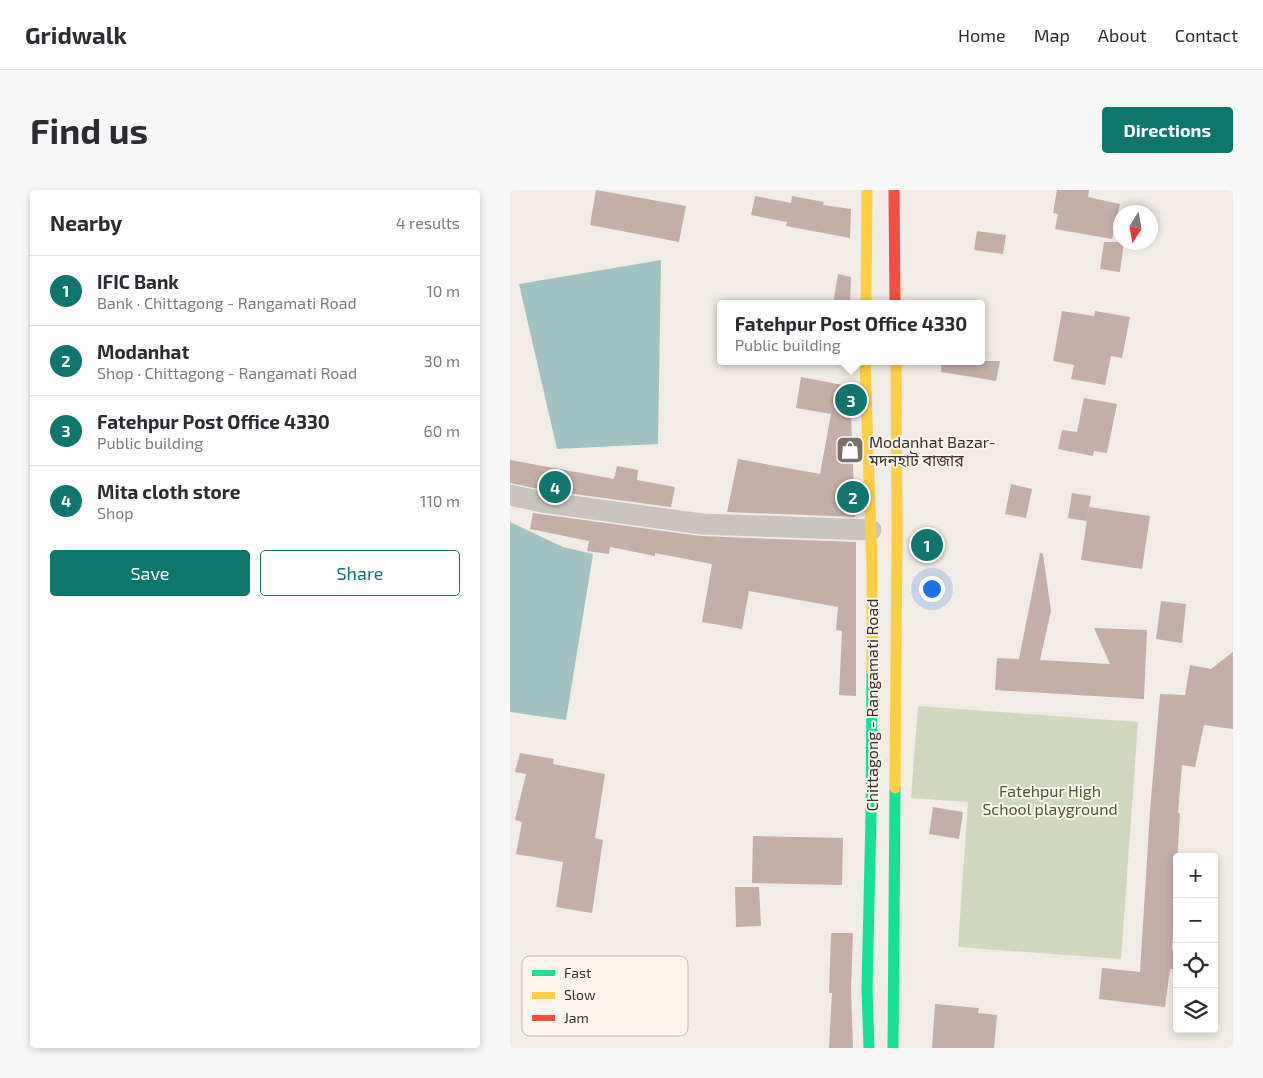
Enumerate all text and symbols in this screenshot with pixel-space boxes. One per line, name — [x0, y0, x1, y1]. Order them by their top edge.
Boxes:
text: Gridwalk — [25, 20, 127, 49]
text: Home — [958, 24, 1006, 46]
text: Map — [1034, 24, 1070, 46]
text: About — [1098, 24, 1147, 46]
text: Contact — [1175, 24, 1238, 46]
button: Directions — [1102, 107, 1233, 153]
text: Find us — [30, 109, 148, 151]
north arrow — [1113, 205, 1158, 250]
text: Nearby — [50, 210, 122, 235]
text: 4 results — [396, 213, 460, 232]
text: IFIC Bank — [97, 270, 179, 293]
text: 1 — [63, 281, 69, 300]
text: 10 m — [426, 281, 460, 300]
text: Bank · Chittagong - Rangamati Road — [97, 293, 357, 312]
popup — [717, 300, 985, 365]
text: Fatehpur Post Office 4330 — [735, 312, 967, 335]
text: Public building — [735, 335, 841, 354]
text: Modanhat — [97, 340, 189, 363]
text: 2 — [61, 351, 71, 370]
text: 30 m — [424, 351, 460, 370]
text: Shop · Chittagong - Rangamati Road — [97, 363, 357, 382]
pin: 3 — [835, 381, 867, 419]
text: Fatehpur Post Office 4330 — [97, 410, 330, 433]
text: 3 — [61, 421, 71, 440]
text: 60 m — [424, 421, 460, 440]
place label: Modanhat Bazar- মদনহাট বাজার — [868, 432, 996, 469]
text: Public building — [97, 433, 203, 452]
shop icon: Modanhat Bazar- মদনহাট বাজার — [835, 435, 865, 465]
pin: 4 — [539, 468, 571, 506]
pin: 2 — [837, 478, 869, 516]
text: Mita cloth store — [97, 480, 241, 503]
text: 4 — [61, 491, 71, 510]
text: 110 m — [420, 491, 460, 510]
text: Shop — [97, 503, 134, 522]
pin: 1 — [911, 526, 943, 564]
button: Save — [50, 550, 250, 596]
button: Share — [260, 550, 460, 596]
your location — [919, 576, 945, 602]
street label: Chittagong - Rangamati Road — [862, 599, 881, 811]
park label: Fatehpur High School playground — [982, 781, 1118, 818]
map controls — [1173, 853, 1218, 1033]
button: + — [1173, 853, 1218, 898]
button: − — [1173, 898, 1218, 943]
button: locate — [1173, 943, 1218, 988]
legend — [522, 956, 688, 1036]
text: Fast — [564, 964, 591, 981]
text: Slow — [564, 986, 596, 1003]
button: layers — [1173, 988, 1218, 1033]
text: Jam — [564, 1009, 589, 1026]

